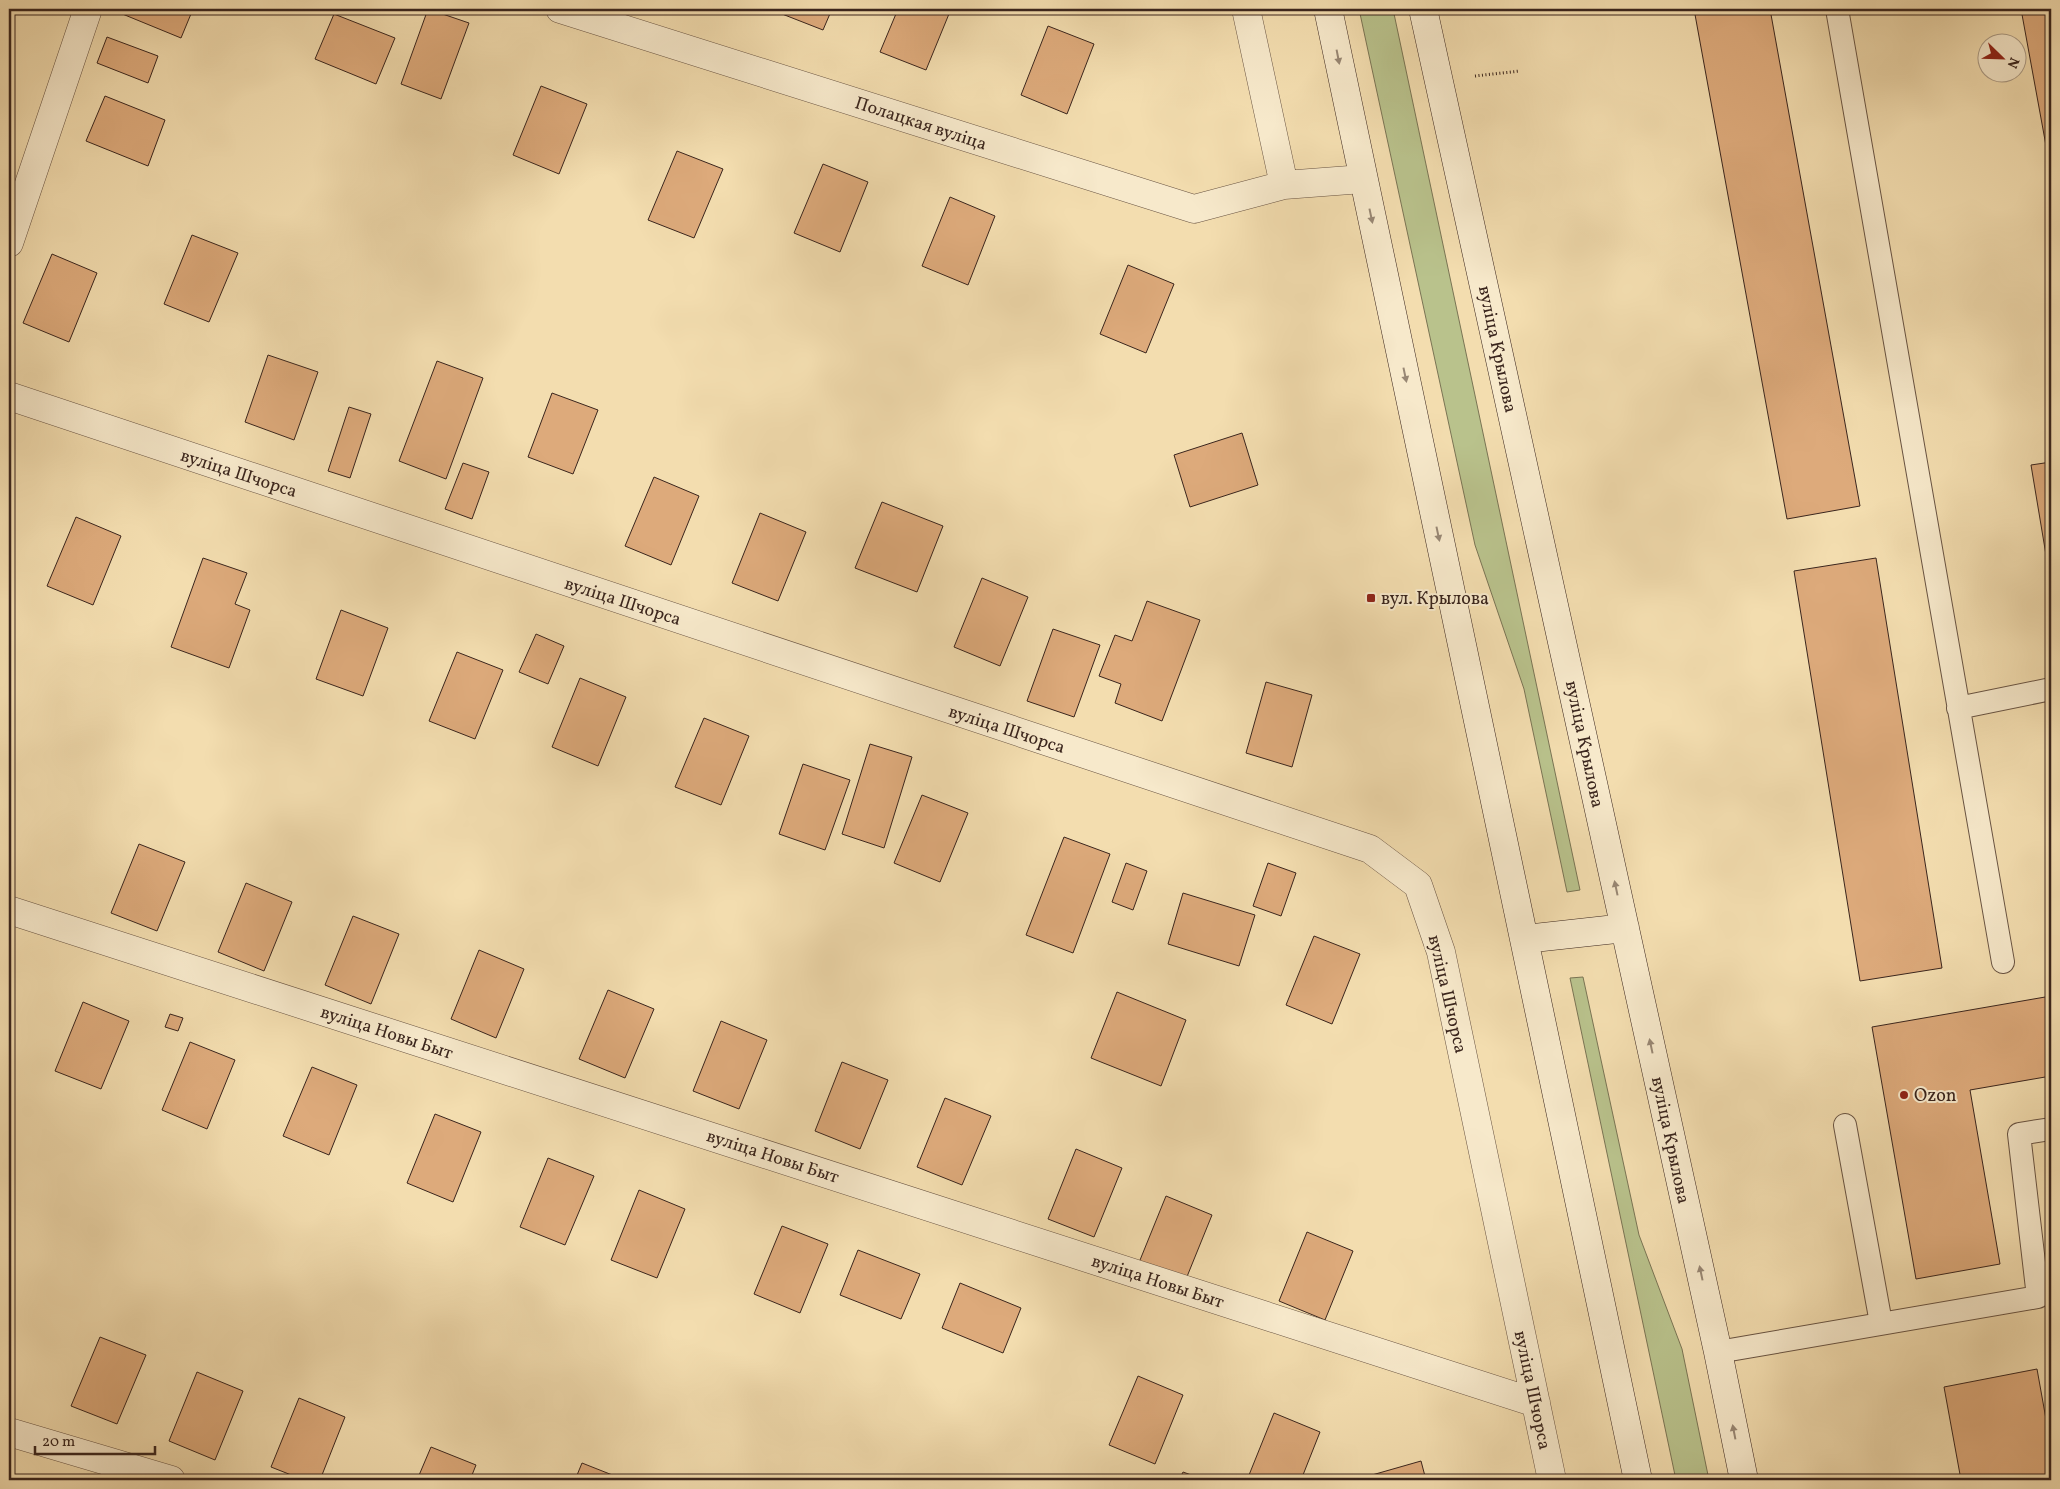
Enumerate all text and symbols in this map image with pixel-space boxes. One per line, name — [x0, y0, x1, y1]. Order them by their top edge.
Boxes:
north arrow — [1978, 32, 2028, 82]
one-way arrow — [1334, 49, 1342, 64]
text: N — [2002, 54, 2023, 71]
street label: Полацкая вуліца — [851, 91, 990, 158]
one-way arrow — [1367, 208, 1375, 223]
street label: вуліца Крылова — [1471, 283, 1522, 415]
one-way arrow — [1401, 367, 1409, 383]
street label: вуліца Шчорса — [177, 444, 300, 505]
one-way arrow — [1434, 526, 1442, 541]
street label: вуліца Шчорса — [561, 572, 684, 633]
place label: вул. Крылова — [1381, 587, 1489, 612]
marker: вул. Крылова — [1365, 592, 1377, 604]
street label: вуліца Крылова — [1558, 678, 1609, 810]
street label: вуліца Шчорса — [945, 700, 1068, 761]
one-way arrow — [1612, 880, 1620, 895]
street label: вуліца Шчорса — [1421, 933, 1472, 1056]
street label: вуліца Новы Быт — [317, 1000, 456, 1067]
one-way arrow — [1647, 1039, 1655, 1054]
street label: вуліца Крылова — [1644, 1074, 1695, 1206]
place label: Ozon — [1914, 1084, 1957, 1109]
marker: Ozon — [1898, 1089, 1910, 1101]
street label: вуліца Новы Быт — [703, 1124, 842, 1191]
street label: вуліца Новы Быт — [1088, 1249, 1227, 1316]
one-way arrow — [1696, 1265, 1704, 1281]
street label: вуліца Шчорса — [1507, 1329, 1556, 1452]
scale bar — [35, 1424, 155, 1456]
one-way arrow — [1730, 1425, 1738, 1440]
text: 20 m — [42, 1432, 75, 1453]

